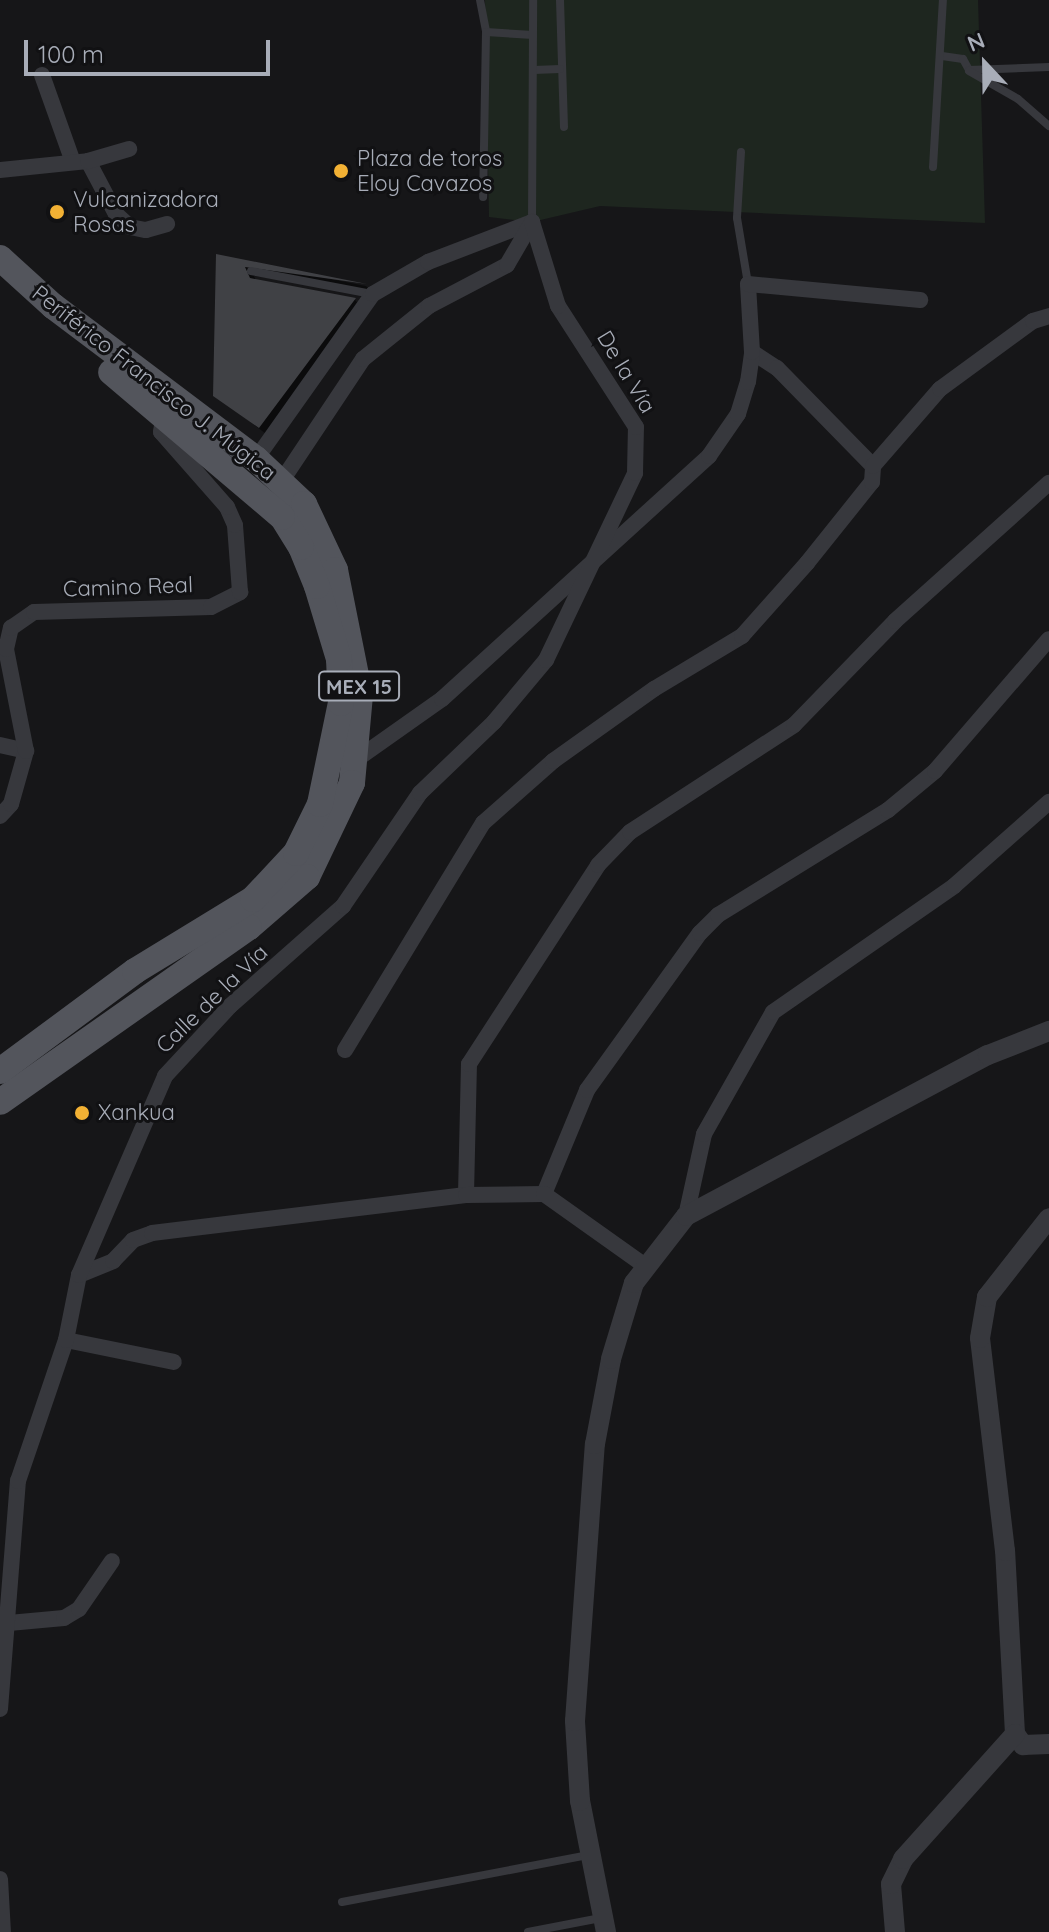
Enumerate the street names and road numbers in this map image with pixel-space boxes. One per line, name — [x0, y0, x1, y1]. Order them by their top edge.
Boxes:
street label: Periférico Francisco J. Múgica — [27, 280, 281, 486]
street label: De la Vía — [591, 326, 661, 418]
street label: Camino Real — [63, 572, 193, 602]
road number: MEX 15 — [317, 670, 401, 702]
street label: Calle de la Vía — [151, 939, 273, 1059]

